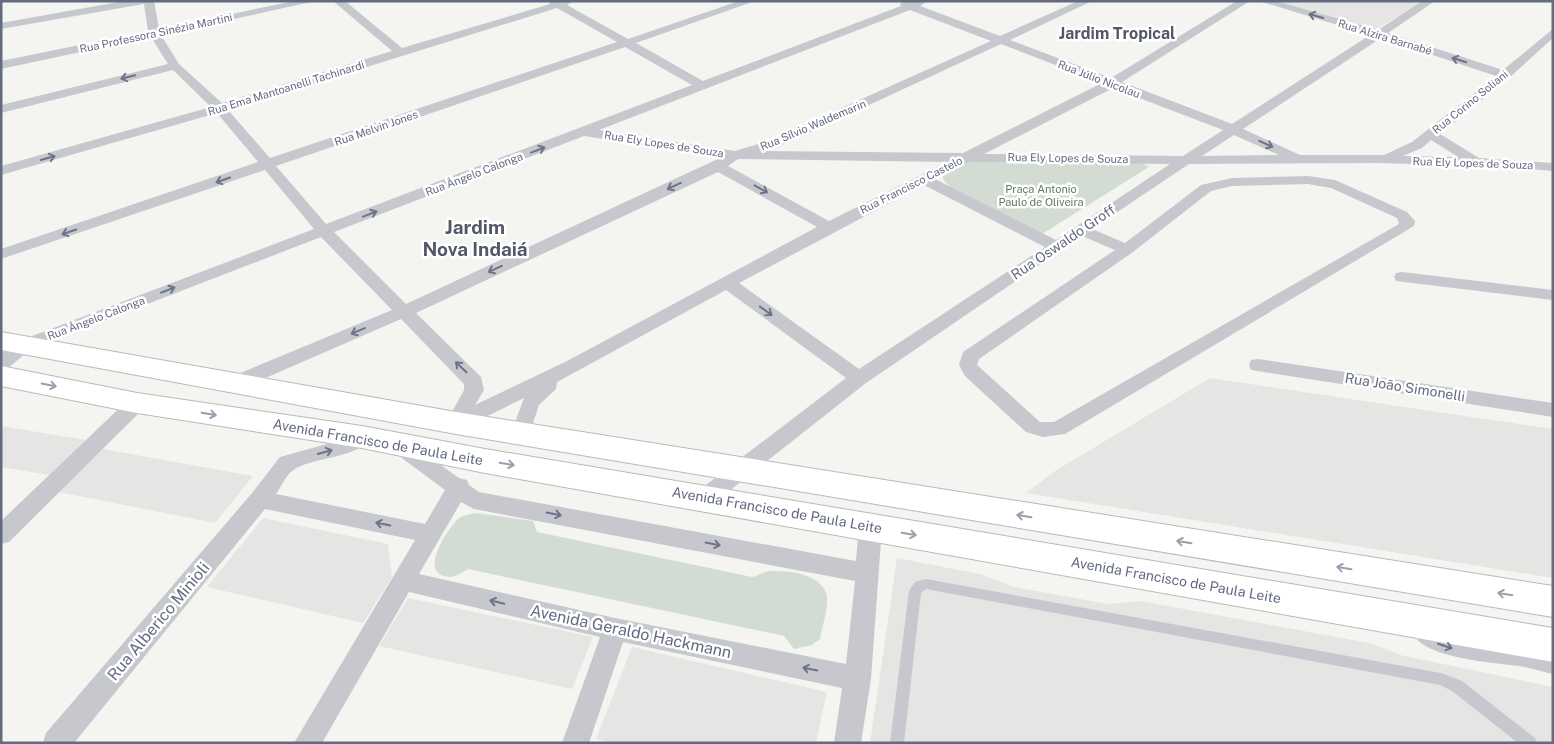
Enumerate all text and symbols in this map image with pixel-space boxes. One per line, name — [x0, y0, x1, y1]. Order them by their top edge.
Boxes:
one-way arrow — [1308, 10, 1324, 20]
street label: Rua Professora Sinézia Martini — [79, 11, 233, 55]
street label: Rua Alzira Barnabé — [1337, 17, 1433, 57]
district label: Jardim Tropical — [1059, 24, 1175, 43]
one-way arrow — [1451, 54, 1467, 64]
street label: Rua Ema Mantoanelli Tachinardi — [206, 58, 366, 118]
street label: Rua Júlio Nicolau — [1056, 58, 1142, 100]
street label: Rua Corino Soliani — [1430, 68, 1510, 136]
one-way arrow — [120, 73, 136, 82]
street label: Rua Sílvio Waldemarin — [758, 97, 868, 153]
street label: Rua Melvin Jones — [333, 108, 420, 148]
street label: Rua Ely Lopes de Souza — [603, 129, 725, 159]
one-way arrow — [1258, 140, 1273, 150]
one-way arrow — [530, 145, 545, 154]
street label: Rua Ângelo Calonga — [424, 150, 524, 198]
street label: Rua Ely Lopes de Souza — [1008, 151, 1128, 165]
one-way arrow — [40, 152, 56, 162]
street label: Rua Francisco Castelo — [858, 154, 964, 216]
street label: Rua Ely Lopes de Souza — [1412, 155, 1534, 171]
one-way arrow — [216, 176, 231, 185]
one-way arrow — [667, 182, 682, 191]
park label: Praça Antonio Paulo de Oliveira — [998, 183, 1084, 208]
one-way arrow — [753, 184, 768, 194]
street label: Rua Oswaldo Groff — [1008, 201, 1118, 283]
one-way arrow — [362, 209, 377, 218]
district label: Jardim Nova Indaiá — [422, 216, 528, 260]
one-way arrow — [61, 227, 77, 237]
one-way arrow — [488, 265, 503, 275]
one-way arrow — [160, 285, 175, 294]
street label: Rua Ângelo Calonga — [46, 294, 146, 342]
one-way arrow — [758, 306, 772, 316]
one-way arrow — [351, 326, 366, 336]
one-way arrow — [454, 361, 467, 373]
street label: Rua João Simonelli — [1344, 370, 1466, 404]
one-way arrow — [41, 381, 57, 390]
one-way arrow — [201, 409, 217, 419]
street label: Avenida Francisco de Paula Leite — [272, 416, 484, 468]
one-way arrow — [317, 446, 333, 456]
one-way arrow — [499, 460, 515, 470]
street label: Avenida Francisco de Paula Leite — [671, 484, 883, 536]
one-way arrow — [545, 510, 561, 520]
one-way arrow — [1016, 510, 1032, 520]
one-way arrow — [376, 519, 392, 529]
one-way arrow — [900, 529, 916, 539]
one-way arrow — [1176, 537, 1192, 547]
one-way arrow — [705, 540, 721, 549]
street label: Avenida Francisco de Paula Leite — [1070, 554, 1282, 606]
street label: Rua Alberico Minioli — [103, 558, 213, 684]
one-way arrow — [1337, 563, 1353, 573]
one-way arrow — [1497, 589, 1513, 599]
one-way arrow — [489, 597, 505, 606]
street label: Avenida Geraldo Hackmann — [529, 601, 733, 662]
one-way arrow — [1436, 641, 1452, 651]
one-way arrow — [802, 664, 818, 674]

